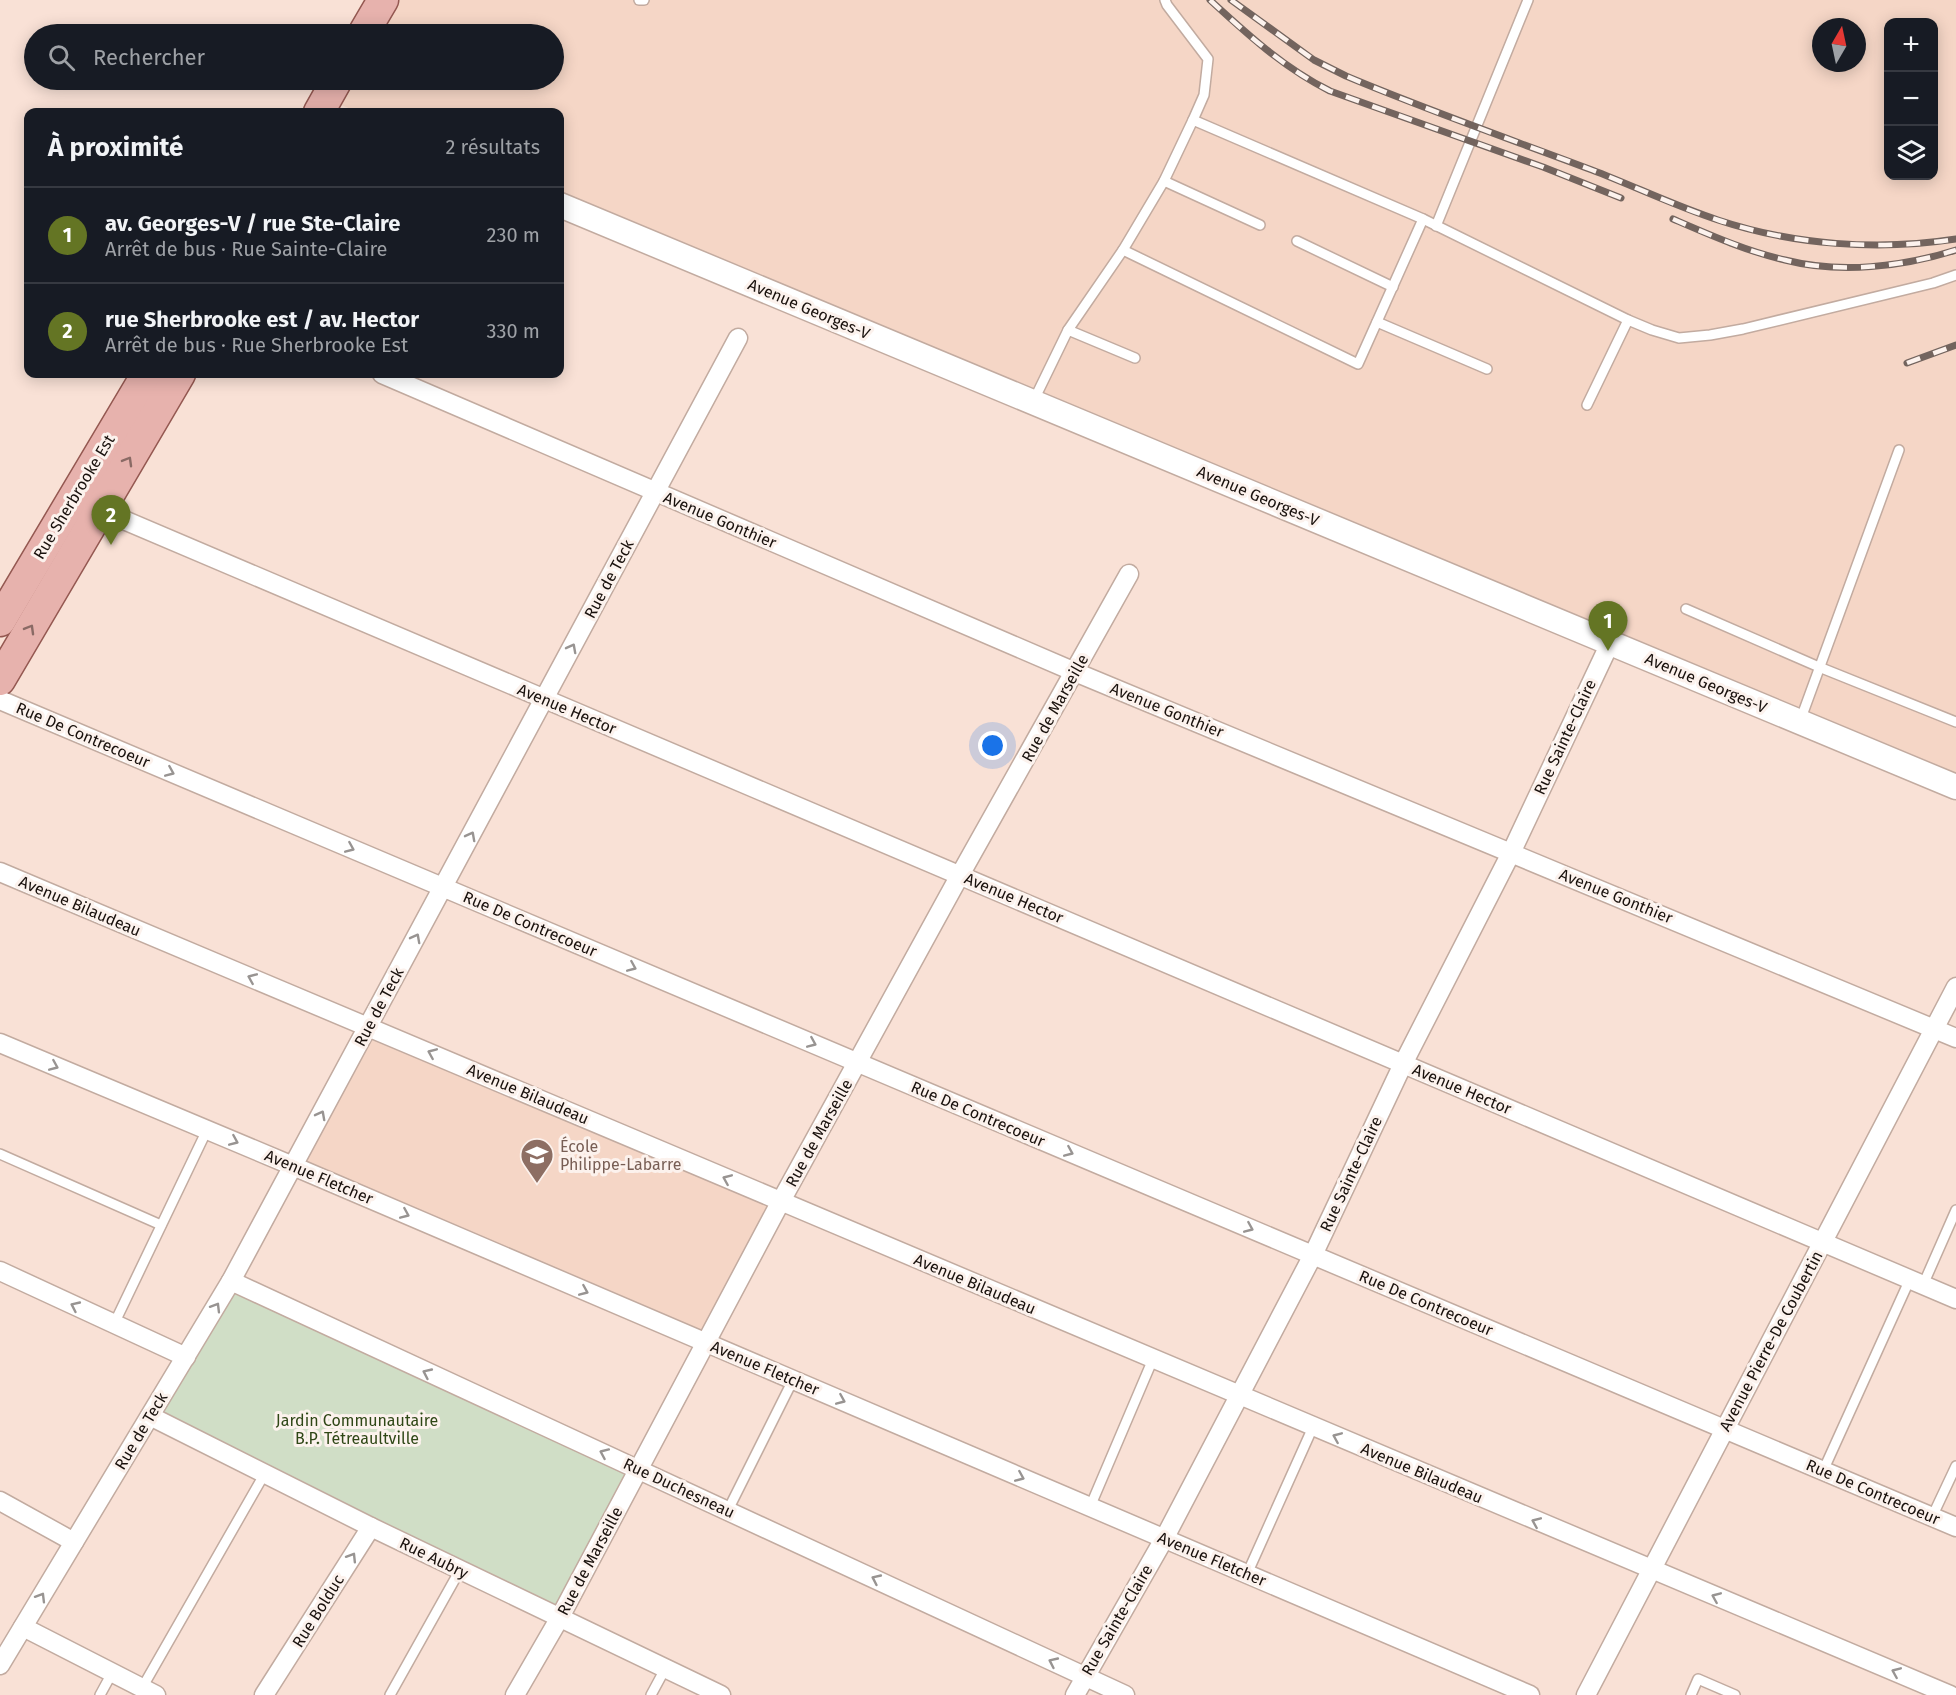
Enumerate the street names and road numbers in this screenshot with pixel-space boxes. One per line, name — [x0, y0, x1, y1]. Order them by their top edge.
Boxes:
street label: Avenue Georges-V — [745, 275, 873, 343]
street label: Rue Sherbrooke Est — [29, 431, 119, 563]
street label: Avenue Georges-V — [1194, 462, 1322, 530]
street label: Avenue Gonthier — [661, 488, 780, 553]
street label: Rue de Teck — [580, 536, 638, 622]
street label: Avenue Georges-V — [1642, 649, 1770, 717]
street label: Rue de Marseille — [1018, 651, 1092, 765]
street label: Rue Sainte-Claire — [1530, 676, 1600, 798]
street label: Avenue Gonthier — [1107, 679, 1227, 742]
street label: Avenue Hector — [515, 680, 620, 739]
street label: Rue De Contrecoeur — [13, 698, 154, 772]
street label: Avenue Gonthier — [1556, 865, 1676, 928]
street label: Avenue Hector — [962, 869, 1067, 928]
street label: Avenue Bilaudeau — [16, 872, 144, 940]
street label: Rue De Contrecoeur — [460, 887, 601, 961]
street label: Rue de Teck — [350, 964, 408, 1050]
street label: Avenue Bilaudeau — [464, 1060, 592, 1128]
street label: Avenue Hector — [1410, 1060, 1515, 1119]
street label: Rue de Marseille — [782, 1076, 856, 1190]
street label: Rue De Contrecoeur — [908, 1077, 1049, 1151]
street label: Rue Sainte-Claire — [1316, 1113, 1386, 1235]
street label: Avenue Fletcher — [262, 1146, 377, 1209]
street label: Avenue Pierre-De Coubertin — [1715, 1248, 1827, 1434]
street label: Avenue Bilaudeau — [911, 1250, 1039, 1318]
street label: Rue De Contrecoeur — [1356, 1266, 1497, 1340]
street label: Avenue Fletcher — [708, 1337, 823, 1400]
street label: Rue de Teck — [111, 1388, 172, 1473]
street label: Avenue Bilaudeau — [1358, 1439, 1486, 1507]
street label: Rue Duchesneau — [620, 1454, 738, 1522]
street label: Rue De Contrecoeur — [1803, 1455, 1944, 1529]
street label: Rue de Marseille — [553, 1503, 627, 1619]
street label: Avenue Fletcher — [1155, 1528, 1270, 1591]
street label: Rue Aubry — [397, 1533, 472, 1583]
street label: Rue Sainte-Claire — [1078, 1561, 1156, 1679]
street label: Rue Bolduc — [288, 1571, 348, 1651]

